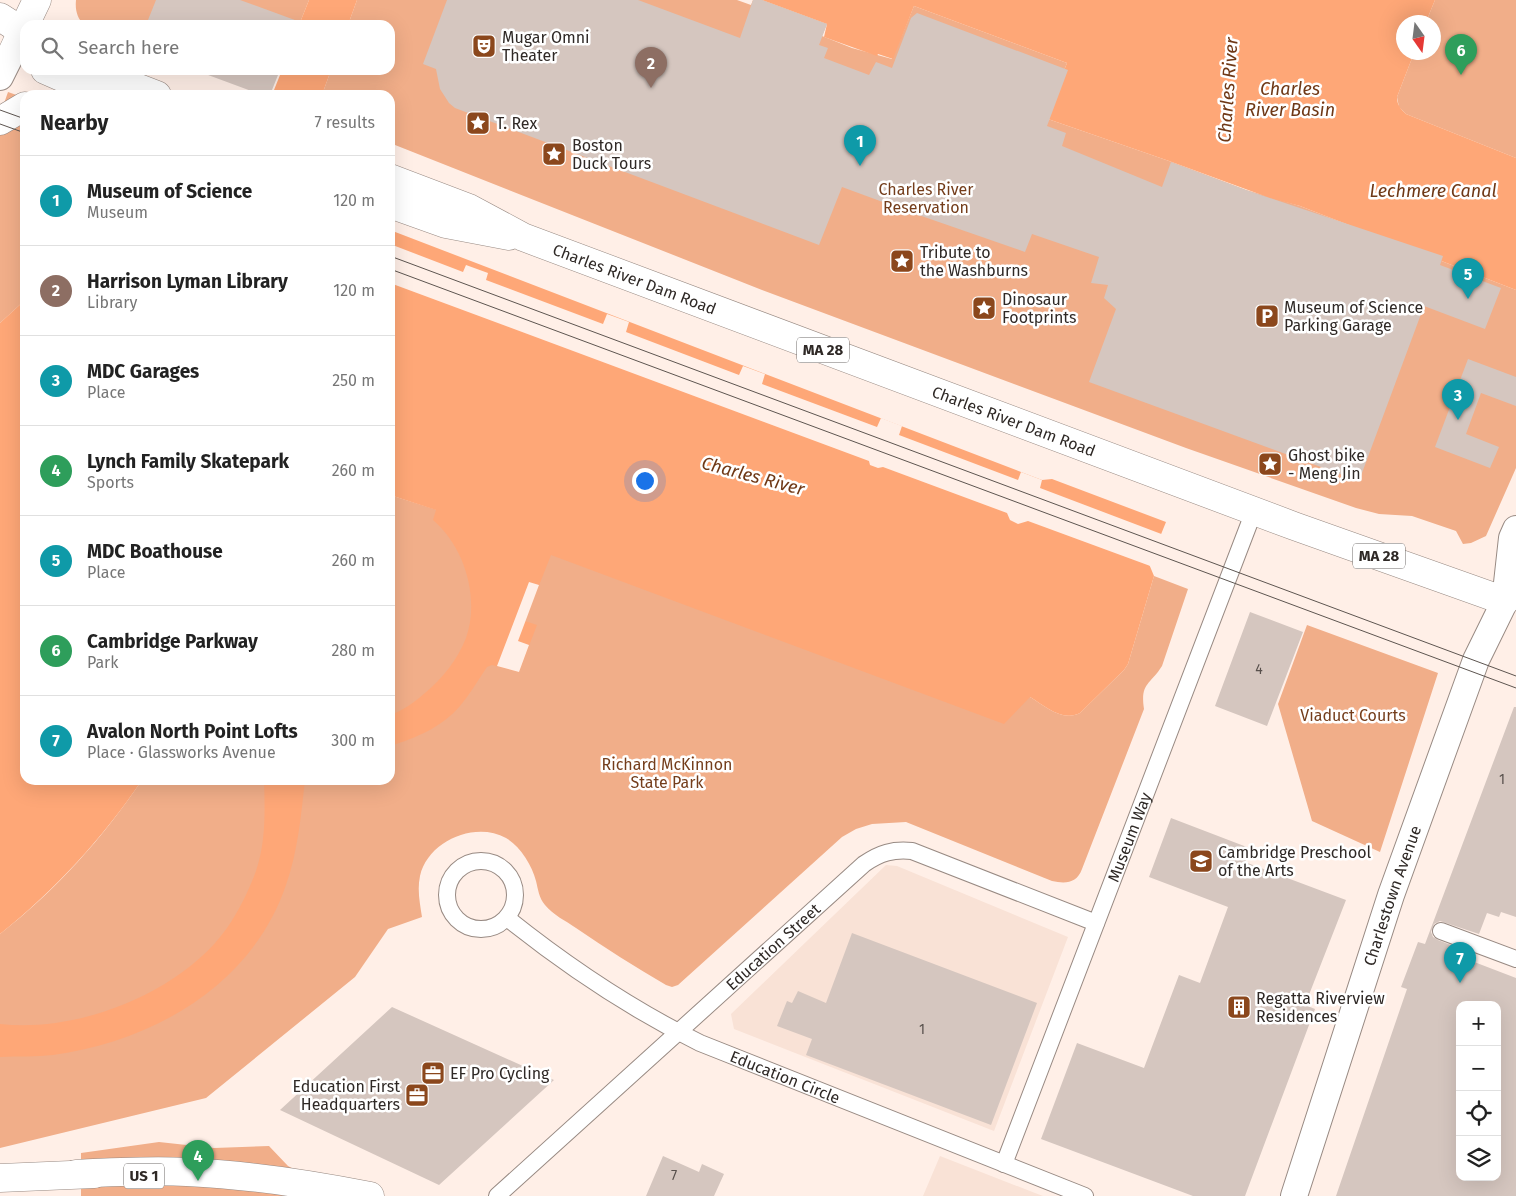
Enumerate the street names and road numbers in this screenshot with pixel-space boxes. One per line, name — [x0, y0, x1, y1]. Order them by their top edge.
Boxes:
street label: Charles River Dam Road — [550, 240, 719, 318]
road number: MA 28 — [797, 338, 849, 362]
street label: Charles River Dam Road — [929, 382, 1098, 460]
road number: MA 28 — [1353, 544, 1405, 568]
street label: Museum Way — [1103, 790, 1155, 885]
street label: Charlestown Avenue — [1359, 823, 1425, 968]
street label: Education Street — [722, 899, 824, 994]
street label: Education Circle — [727, 1046, 843, 1107]
road number: US 1 — [124, 1164, 164, 1188]

